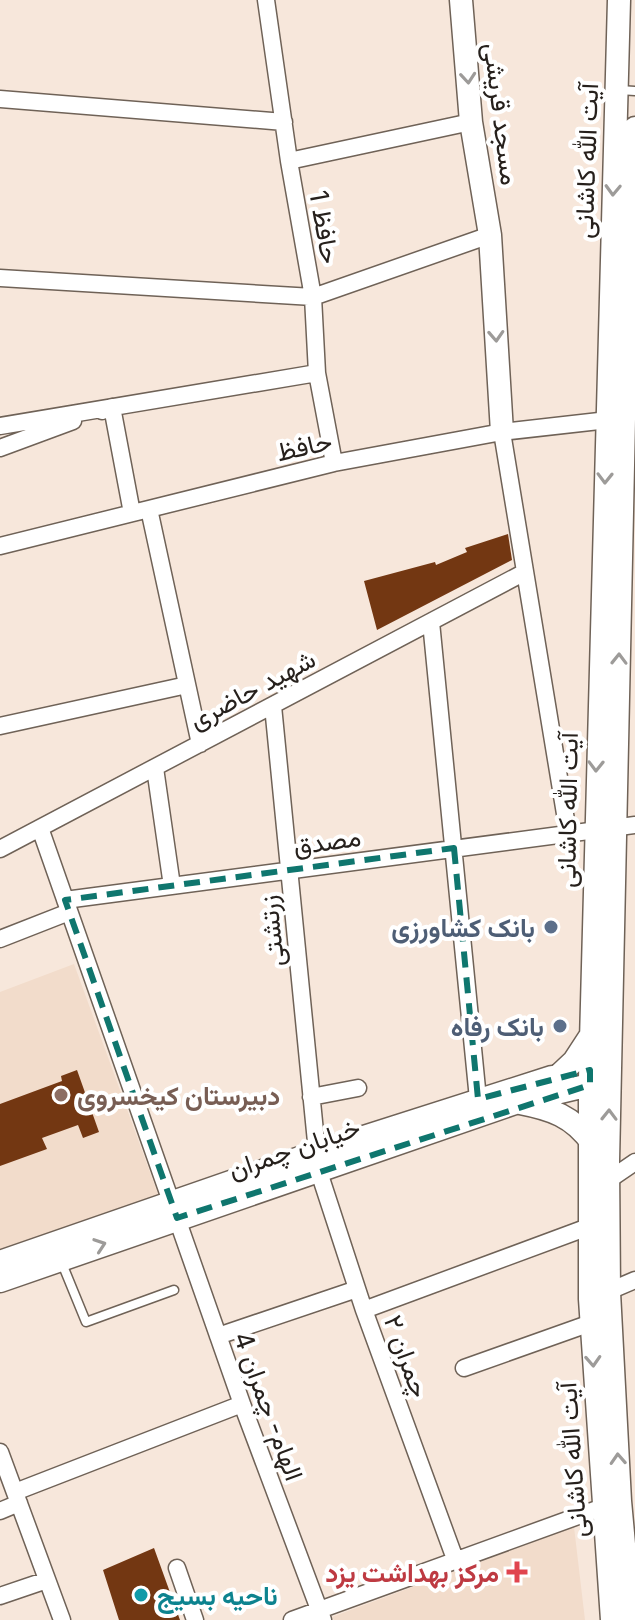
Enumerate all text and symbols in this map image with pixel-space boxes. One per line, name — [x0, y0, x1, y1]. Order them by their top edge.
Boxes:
street label: مسجد قریشی — [477, 41, 526, 187]
one-way arrow — [459, 72, 476, 85]
street label: آیت الله کاشانی — [568, 81, 605, 239]
one-way arrow — [604, 184, 621, 197]
street label: حافظ 1 — [303, 188, 347, 266]
one-way arrow — [488, 330, 505, 343]
street label: حافظ — [273, 425, 335, 467]
one-way arrow — [596, 472, 614, 485]
street label: شهید حاضری — [184, 643, 321, 736]
one-way arrow — [611, 652, 628, 665]
street label: آیت الله کاشانی — [550, 730, 585, 888]
one-way arrow — [587, 760, 605, 773]
street label: مصدق — [291, 821, 363, 861]
street label: زرتشتی — [252, 894, 291, 968]
place label: بانک کشاورزی — [391, 912, 535, 944]
marker: بانک کشاورزی — [542, 918, 560, 936]
place label: بانک رفاه — [451, 1011, 544, 1043]
marker: بانک رفاه — [551, 1017, 569, 1035]
place label: دبیرستان کیخسروی — [77, 1080, 280, 1112]
marker: دبیرستان کیخسروی — [52, 1086, 70, 1104]
one-way arrow — [600, 1108, 618, 1121]
street label: خیابان چمران — [224, 1111, 365, 1188]
one-way arrow — [92, 1239, 106, 1255]
street label: چمران ۲ — [375, 1311, 436, 1402]
street label: الهام- چمران 4 — [225, 1327, 310, 1486]
one-way arrow — [585, 1355, 602, 1368]
street label: آیت الله کاشانی — [551, 1379, 594, 1539]
one-way arrow — [610, 1452, 627, 1465]
place label: مرکز بهداشت یزد — [325, 1557, 499, 1589]
marker: مرکز بهداشت یزد — [506, 1561, 528, 1583]
place label: ناحیه بسیج — [157, 1580, 278, 1614]
marker: ناحیه بسیج — [132, 1586, 150, 1604]

